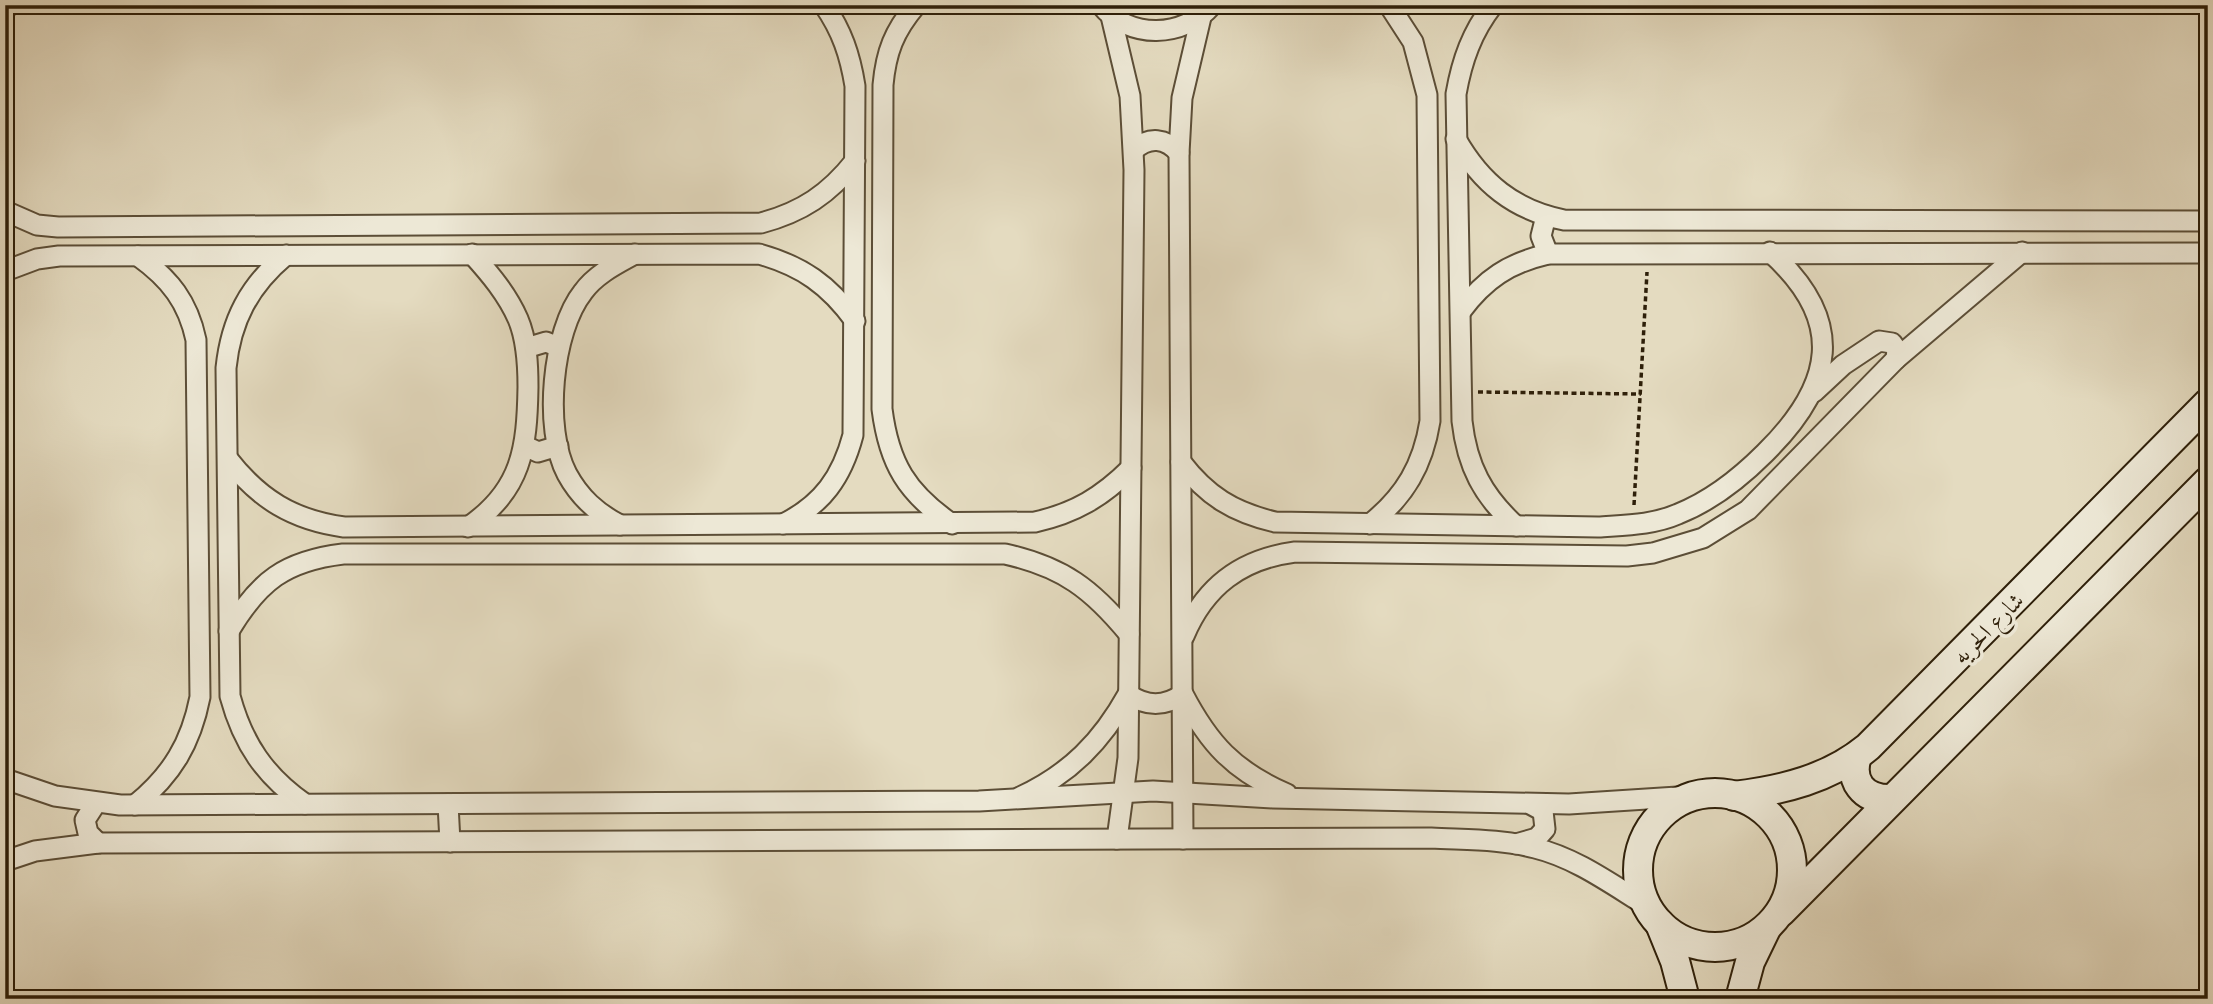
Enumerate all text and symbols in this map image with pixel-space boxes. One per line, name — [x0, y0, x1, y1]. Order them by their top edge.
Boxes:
street label: شارع الحريه — [1947, 587, 2034, 674]

